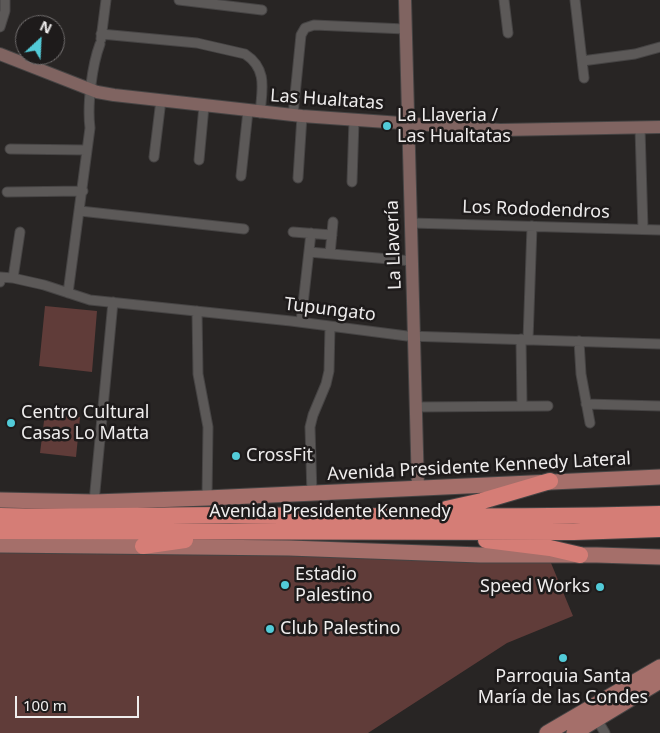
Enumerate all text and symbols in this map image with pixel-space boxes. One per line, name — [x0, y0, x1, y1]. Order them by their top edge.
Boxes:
north arrow — [15, 15, 65, 65]
text: N — [37, 16, 55, 38]
street label: Las Hualtatas — [269, 85, 385, 115]
place label: La Llaveria / Las Hualtatas — [397, 105, 511, 148]
marker: La Llaveria / Las Hualtatas — [381, 120, 393, 132]
street label: Los Rododendros — [462, 197, 610, 223]
street label: La Llavería — [382, 200, 406, 290]
street label: Tupungato — [283, 294, 377, 326]
place label: Centro Cultural Casas Lo Matta — [21, 402, 149, 444]
marker: Centro Cultural Casas Lo Matta — [5, 417, 17, 429]
place label: CrossFit — [246, 445, 313, 467]
street label: Avenida Presidente Kennedy Lateral — [327, 448, 631, 486]
marker: CrossFit — [230, 450, 242, 462]
street label: Avenida Presidente Kennedy — [209, 501, 451, 523]
place label: Estadio Palestino — [295, 564, 373, 606]
place label: Speed Works — [480, 576, 590, 598]
marker: Estadio Palestino — [279, 579, 291, 591]
marker: Speed Works — [594, 581, 606, 593]
place label: Club Palestino — [280, 618, 400, 640]
marker: Club Palestino — [264, 623, 276, 635]
marker: Parroquia Santa María de las Condes — [557, 652, 569, 664]
place label: Parroquia Santa María de las Condes — [478, 666, 648, 709]
scale bar — [18, 686, 141, 718]
text: 100 m — [23, 695, 67, 715]

